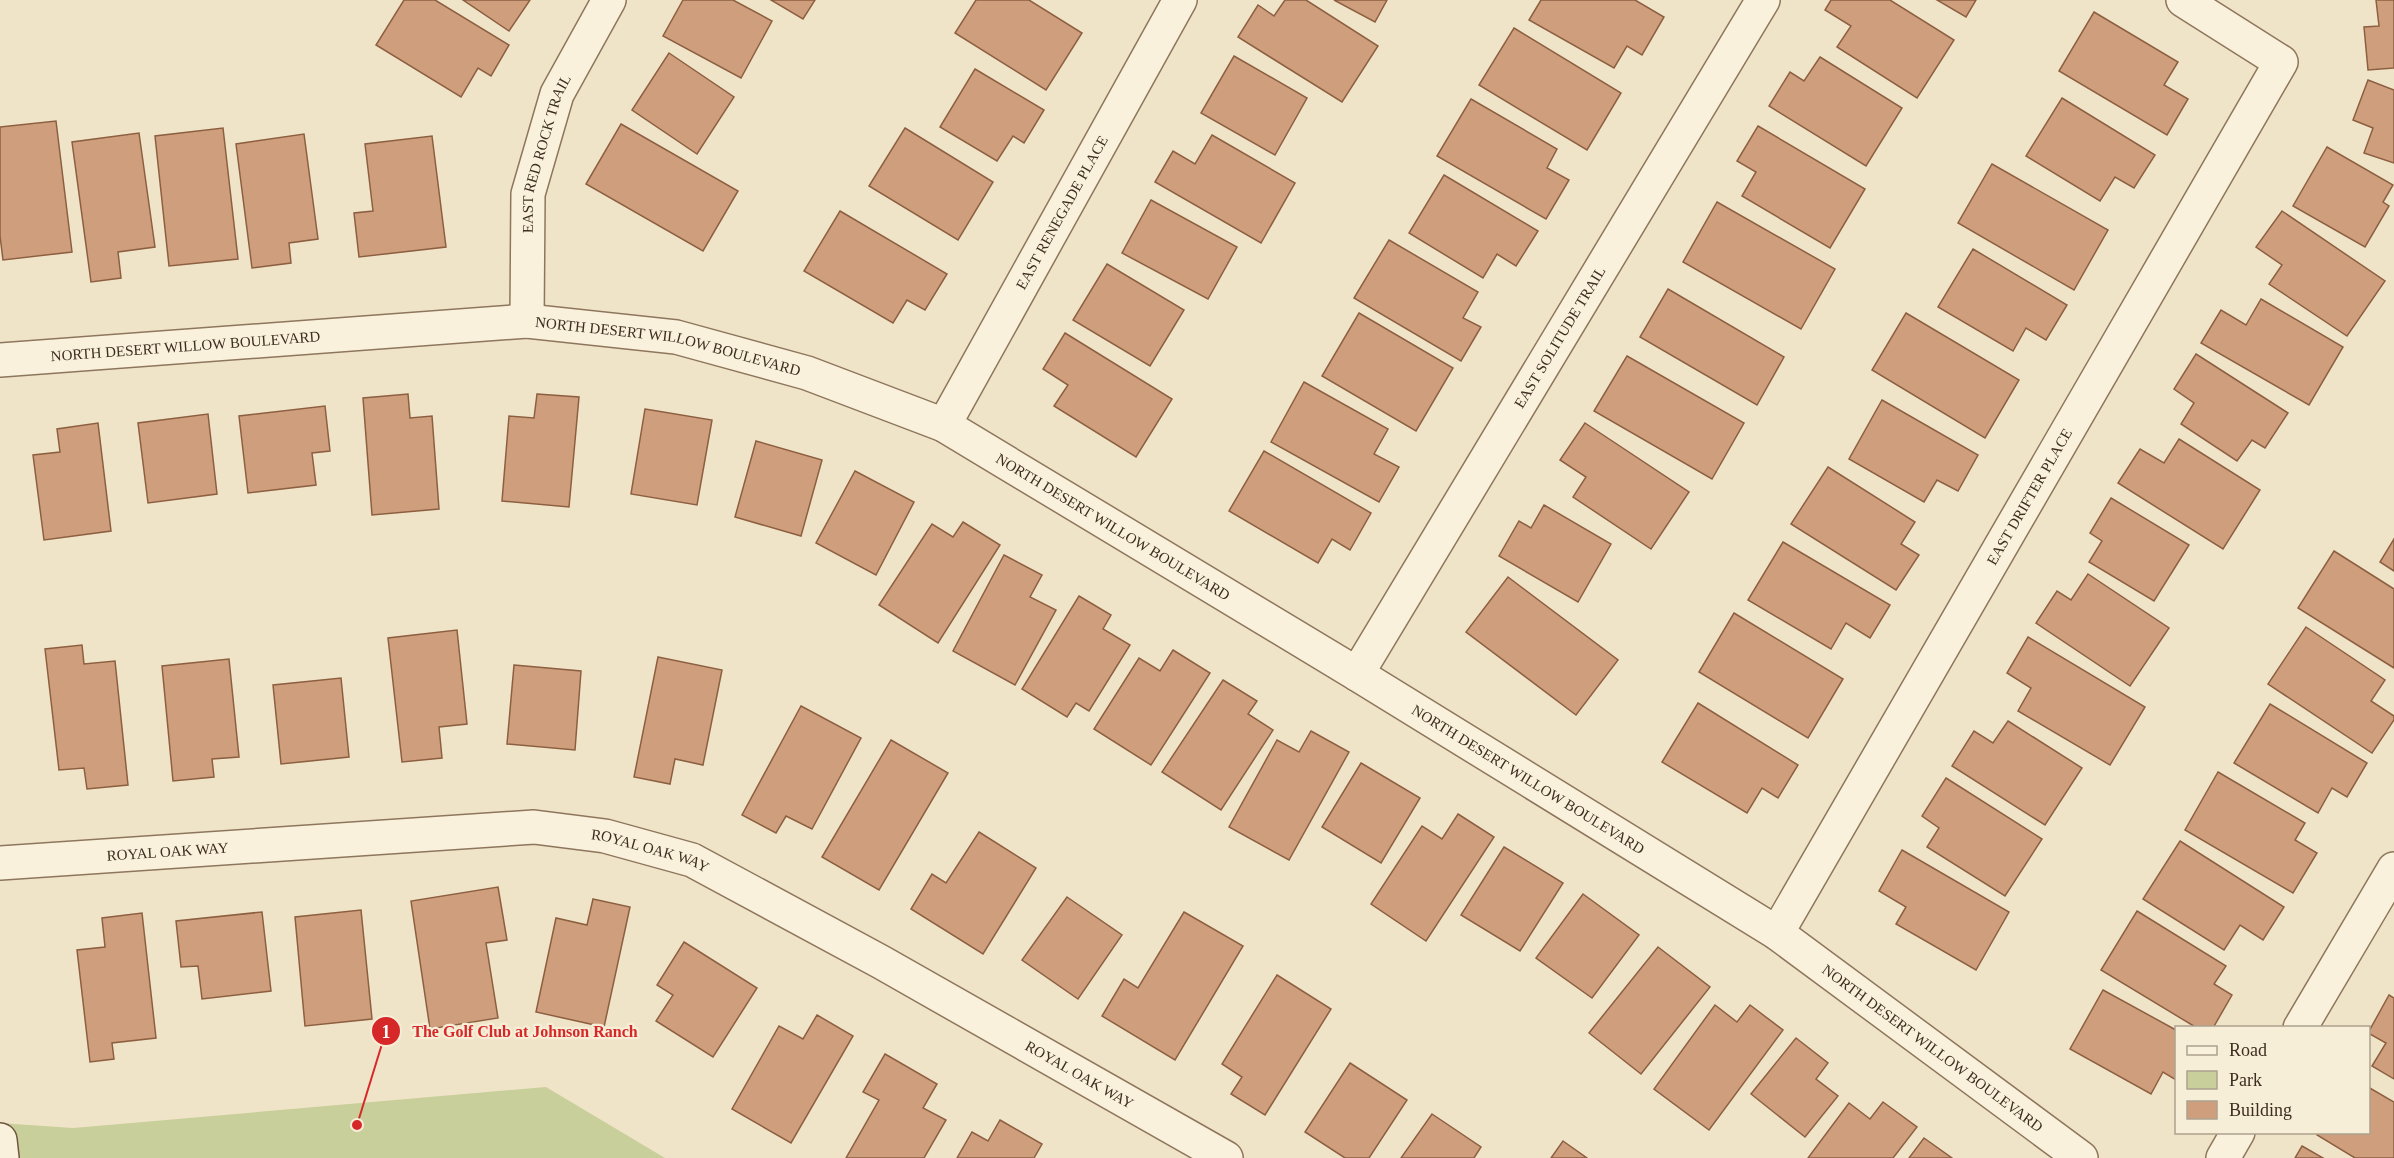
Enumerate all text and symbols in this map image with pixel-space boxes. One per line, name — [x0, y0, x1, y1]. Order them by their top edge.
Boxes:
street label: EAST RED ROCK TRAIL — [520, 72, 574, 233]
street label: EAST RENEGADE PLACE — [1013, 133, 1111, 292]
street label: EAST SOLITUDE TRAIL — [1511, 264, 1608, 411]
street label: NORTH DESERT WILLOW BOULEVARD — [535, 314, 802, 379]
street label: NORTH DESERT WILLOW BOULEVARD — [50, 328, 321, 364]
street label: EAST DRIFTER PLACE — [1984, 426, 2075, 568]
street label: NORTH DESERT WILLOW BOULEVARD — [993, 450, 1233, 604]
street label: NORTH DESERT WILLOW BOULEVARD — [1409, 702, 1647, 857]
street label: ROYAL OAK WAY — [590, 826, 712, 876]
street label: ROYAL OAK WAY — [106, 840, 229, 864]
street label: NORTH DESERT WILLOW BOULEVARD — [1819, 961, 2046, 1135]
callout: The Golf Club at Johnson Ranch — [371, 1014, 650, 1048]
text: 1 — [382, 1022, 391, 1042]
text: The Golf Club at Johnson Ranch — [412, 1023, 638, 1040]
legend — [2175, 1026, 2370, 1134]
street label: ROYAL OAK WAY — [1022, 1038, 1137, 1112]
text: Road — [2229, 1040, 2267, 1060]
text: Park — [2229, 1070, 2262, 1090]
text: Building — [2229, 1100, 2292, 1120]

